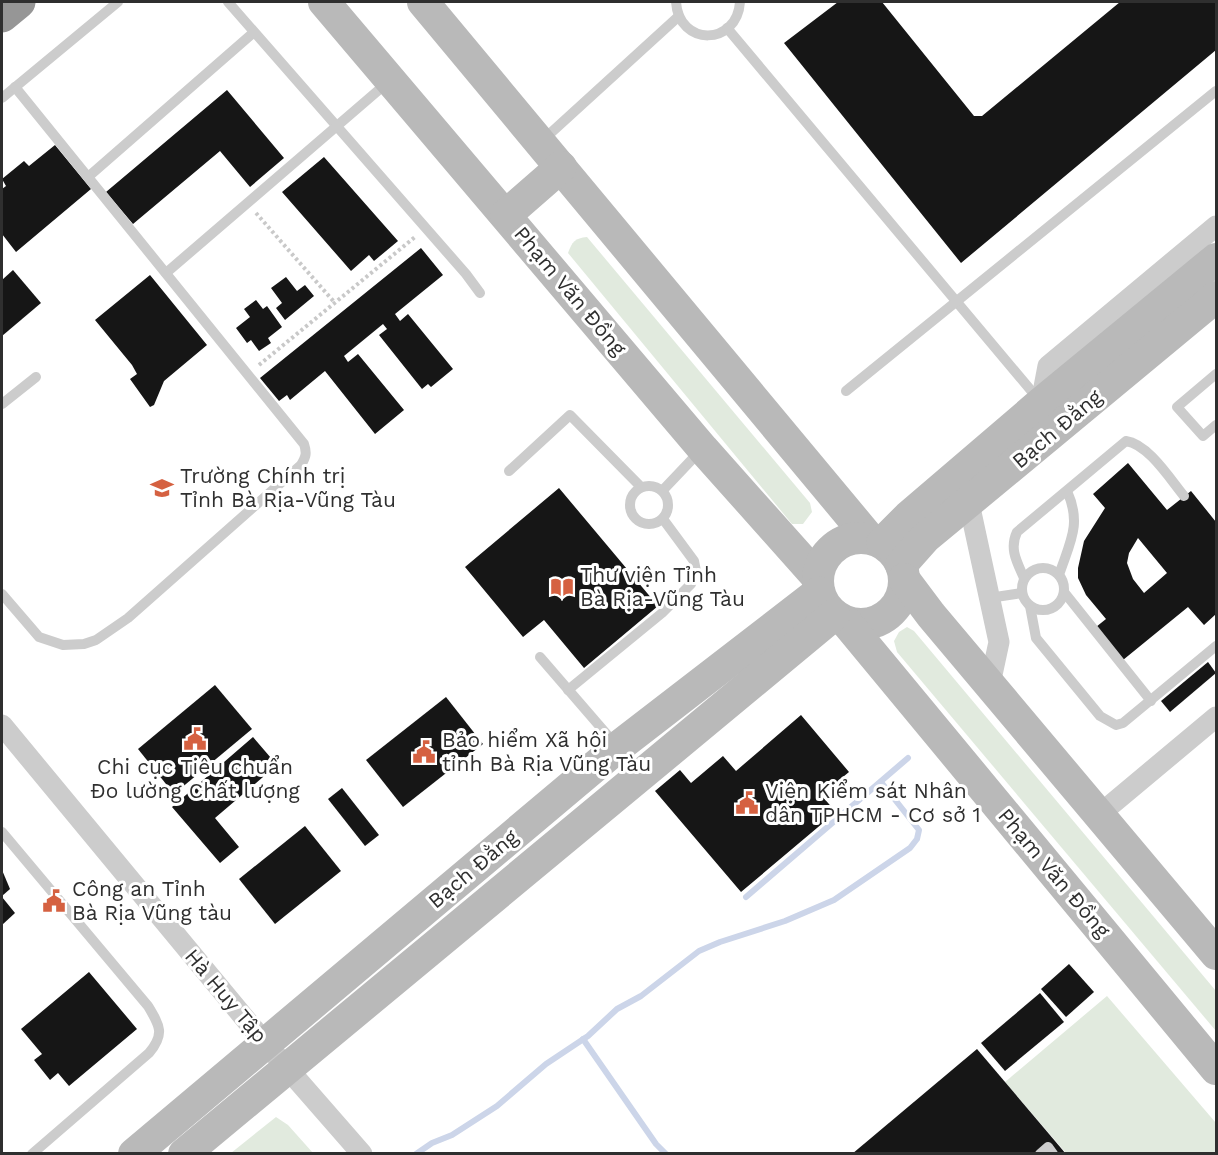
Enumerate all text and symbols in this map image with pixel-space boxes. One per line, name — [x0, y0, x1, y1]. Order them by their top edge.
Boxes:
street label: Phạm Văn Đồng — [509, 221, 632, 361]
street label: Bạch Đằng — [1007, 383, 1107, 473]
place label: Trường Chính trị Tỉnh Bà Rịa-Vũng Tàu — [180, 463, 396, 512]
school or university icon: Trường Chính trị Tỉnh Bà Rịa-Vũng Tàu — [149, 475, 175, 501]
place label: Thư viện Tỉnh Bà Rịa-Vũng Tàu — [580, 562, 745, 611]
library icon: Thư viện Tỉnh Bà Rịa-Vũng Tàu — [549, 574, 575, 600]
public building icon: Chi cục Tiêu chuẩn Đo lường Chất lượng — [182, 726, 208, 752]
place label: Bảo hiểm Xã hội tỉnh Bà Rịa Vũng Tàu — [442, 727, 651, 776]
public building icon: Bảo hiểm Xã hội tỉnh Bà Rịa Vũng Tàu — [411, 739, 437, 765]
place label: Chi cục Tiêu chuẩn Đo lường Chất lượng — [90, 754, 301, 803]
place label: Viện Kiểm sát Nhân dân TPHCM - Cơ sở 1 — [765, 778, 981, 827]
public building icon: Viện Kiểm sát Nhân dân TPHCM - Cơ sở 1 — [734, 790, 760, 816]
street label: Phạm Văn Đồng — [993, 803, 1116, 943]
street label: Bạch Đằng — [423, 823, 523, 913]
place label: Công an Tỉnh Bà Rịa Vũng tàu — [72, 876, 232, 925]
public building icon: Công an Tỉnh Bà Rịa Vũng tàu — [41, 888, 67, 914]
street label: Hà Huy Tập — [180, 944, 273, 1048]

